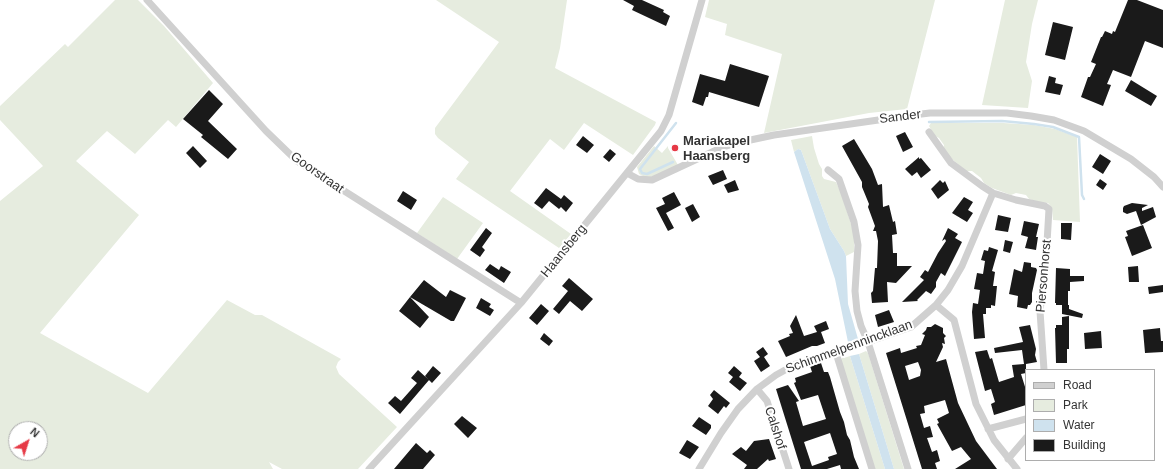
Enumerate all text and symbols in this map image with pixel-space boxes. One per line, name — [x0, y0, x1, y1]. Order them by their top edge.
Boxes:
street label: Sander — [878, 107, 922, 127]
place label: Mariakapel Haansberg — [683, 133, 750, 164]
marker: Mariakapel Haansberg — [670, 143, 680, 153]
street label: Goorstraat — [287, 149, 347, 197]
street label: Haansberg — [538, 221, 590, 281]
street label: Piersonhorst — [1033, 239, 1055, 313]
street label: Schimmelpennincklaan — [784, 317, 914, 377]
legend — [1025, 369, 1155, 461]
text: Road — [1063, 378, 1092, 392]
text: Park — [1063, 398, 1088, 412]
street label: Calshof — [761, 405, 789, 451]
text: Water — [1063, 418, 1095, 432]
north arrow — [8, 421, 48, 461]
text: N — [28, 425, 42, 440]
text: Building — [1063, 438, 1106, 452]

